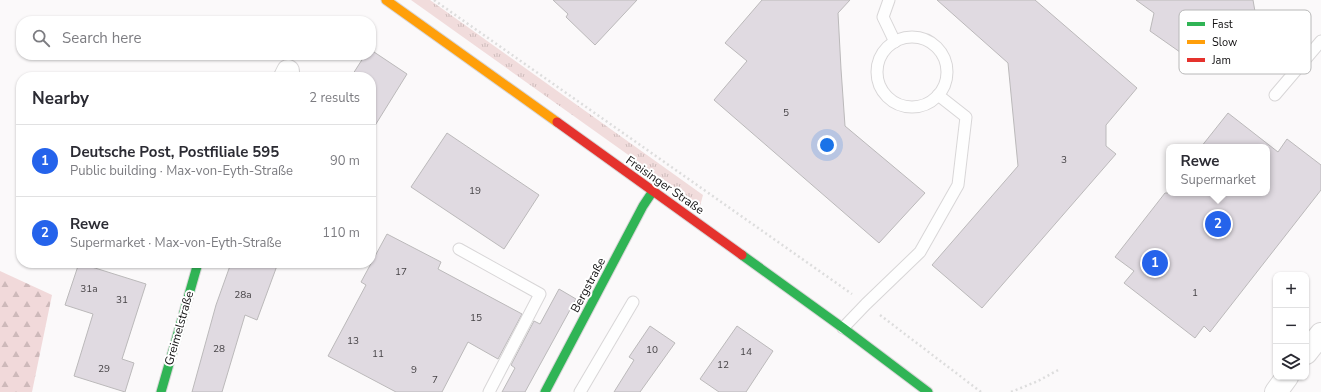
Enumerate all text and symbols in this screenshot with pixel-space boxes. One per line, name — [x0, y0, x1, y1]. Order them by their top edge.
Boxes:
legend — [1179, 10, 1311, 74]
search box — [16, 16, 376, 60]
text: Fast — [1212, 17, 1233, 32]
icon: search — [30, 27, 52, 49]
text: Search here — [62, 28, 142, 48]
text: Slow — [1212, 35, 1237, 50]
text: Jam — [1211, 53, 1231, 68]
text: Nearby — [32, 87, 89, 110]
text: 2 results — [309, 89, 360, 107]
house number: 5 — [783, 106, 789, 120]
your location — [817, 135, 837, 155]
text: Deutsche Post, Postfiliale 595 — [70, 142, 279, 162]
popup — [1166, 144, 1270, 196]
text: Rewe — [1181, 151, 1219, 171]
text: 1 — [41, 152, 49, 170]
text: 90 m — [330, 152, 360, 170]
street label: Freisinger Straße — [623, 152, 707, 218]
house number: 3 — [1061, 153, 1067, 167]
text: Public building · Max-von-Eyth-Straße — [70, 162, 293, 180]
text: Supermarket — [1181, 171, 1255, 189]
house number: 19 — [469, 184, 481, 198]
pin: 2 — [1205, 209, 1231, 239]
text: Rewe — [70, 214, 109, 234]
text: 2 — [41, 224, 49, 242]
text: 110 m — [322, 224, 360, 242]
text: Supermarket · Max-von-Eyth-Straße — [70, 234, 281, 252]
pin: 1 — [1142, 248, 1168, 278]
street label: Bergstraße — [567, 255, 609, 315]
house number: 17 — [395, 265, 407, 279]
map controls — [1273, 272, 1309, 380]
button: + — [1273, 272, 1309, 308]
house number: 31a — [80, 282, 98, 296]
house number: 1 — [1192, 286, 1198, 300]
house number: 28a — [234, 288, 252, 302]
street label: Greimelstraße — [161, 289, 197, 367]
house number: 31 — [116, 293, 128, 307]
button: − — [1273, 308, 1309, 344]
house number: 15 — [470, 311, 482, 325]
house number: 13 — [347, 334, 359, 348]
house number: 28 — [213, 342, 225, 356]
house number: 10 — [646, 343, 658, 357]
button: layers — [1273, 344, 1309, 380]
house number: 14 — [740, 345, 752, 359]
house number: 11 — [372, 347, 384, 361]
house number: 12 — [717, 358, 729, 372]
house number: 29 — [98, 362, 110, 376]
house number: 9 — [411, 363, 417, 377]
house number: 7 — [432, 373, 438, 387]

